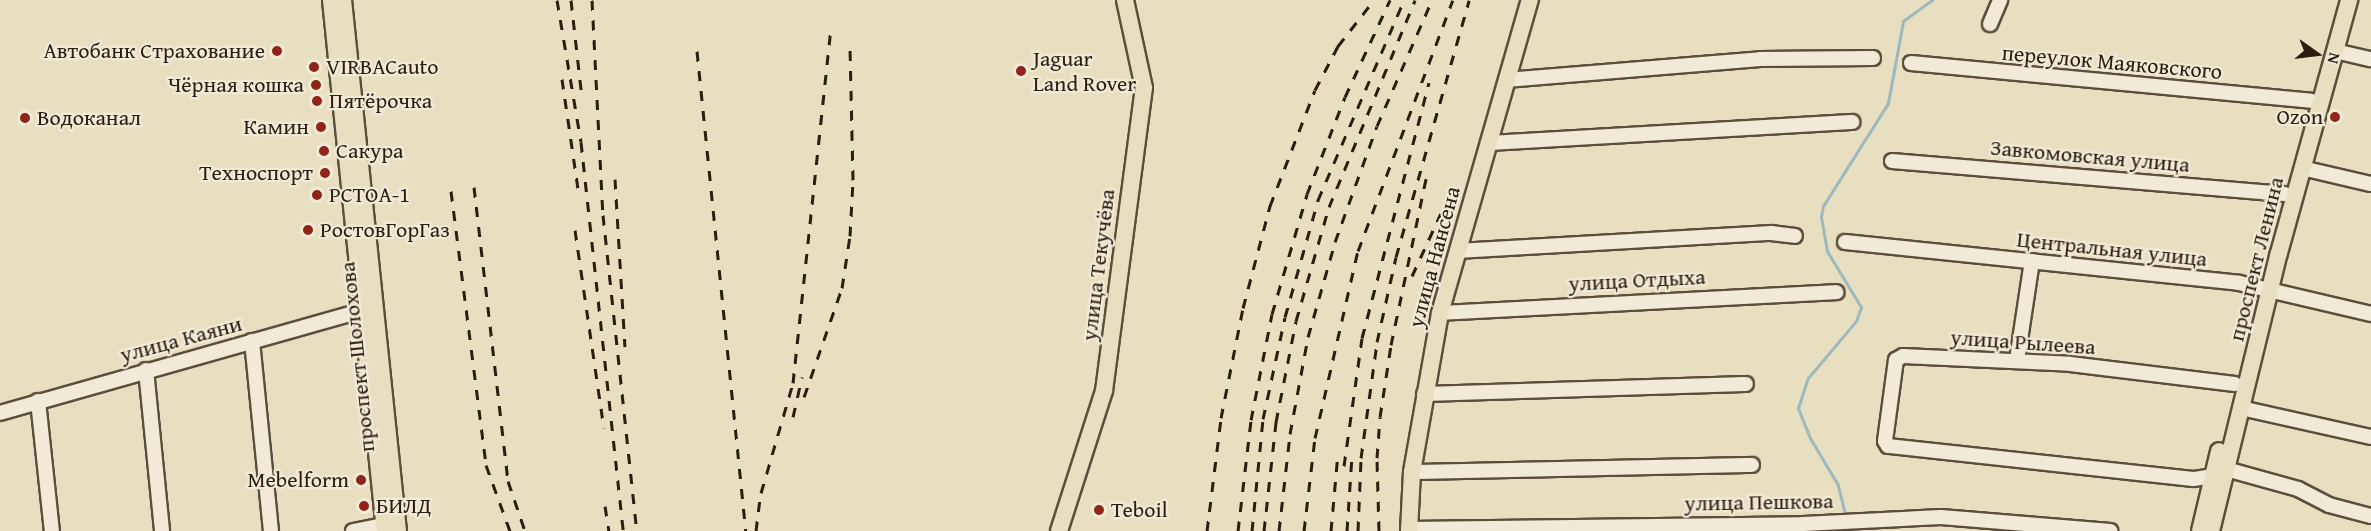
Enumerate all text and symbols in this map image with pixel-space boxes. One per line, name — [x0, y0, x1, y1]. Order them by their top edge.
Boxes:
north arrow — [2287, 24, 2347, 84]
place label: Автобанк Страхование — [43, 38, 265, 64]
street label: переулок Маяковского — [2001, 39, 2223, 85]
marker: Автобанк Страхование — [270, 44, 284, 58]
place label: Jaguar Land Rover — [1033, 45, 1136, 96]
text: N — [2322, 50, 2347, 66]
place label: VIRBACauto — [326, 54, 439, 80]
marker: VIRBACauto — [307, 60, 321, 74]
marker: Jaguar Land Rover — [1014, 64, 1028, 78]
place label: Чёрная кошка — [168, 72, 304, 98]
marker: Чёрная кошка — [309, 78, 323, 92]
place label: Пятёрочка — [329, 88, 432, 114]
marker: Пятёрочка — [310, 94, 324, 108]
place label: Ozon — [2276, 104, 2323, 130]
place label: Водоканал — [37, 105, 141, 131]
marker: Ozon — [2328, 110, 2342, 124]
marker: Водоканал — [18, 111, 32, 125]
place label: Камин — [243, 114, 309, 140]
marker: Камин — [314, 120, 328, 134]
street label: Завкомовская улица — [1989, 134, 2191, 178]
place label: Сакура — [336, 138, 403, 164]
marker: Сакура — [317, 144, 331, 158]
place label: Техноспорт — [199, 160, 313, 186]
marker: Техноспорт — [318, 166, 332, 180]
street label: проспект Ленина — [2223, 174, 2289, 344]
place label: РСТОА-1 — [329, 182, 410, 208]
street label: улица Нансена — [1402, 183, 1466, 331]
marker: РСТОА-1 — [310, 188, 324, 202]
street label: улица Текучёва — [1076, 188, 1120, 342]
place label: РостовГорГаз — [320, 217, 450, 243]
marker: РостовГорГаз — [301, 223, 315, 237]
street label: Центральная улица — [2015, 226, 2209, 272]
street label: проспект Шолохова — [334, 260, 380, 454]
street label: улица Отдыха — [1568, 263, 1706, 297]
street label: улица Каяни — [117, 310, 245, 368]
street label: улица Рылеева — [1950, 324, 2096, 360]
place label: Mebelform — [247, 467, 349, 493]
marker: Mebelform — [354, 473, 368, 487]
street label: улица Пешкова — [1684, 487, 1834, 517]
place label: БИЛД — [376, 493, 431, 519]
place label: Teboil — [1111, 497, 1168, 523]
marker: БИЛД — [357, 499, 371, 513]
marker: Teboil — [1092, 503, 1106, 517]

